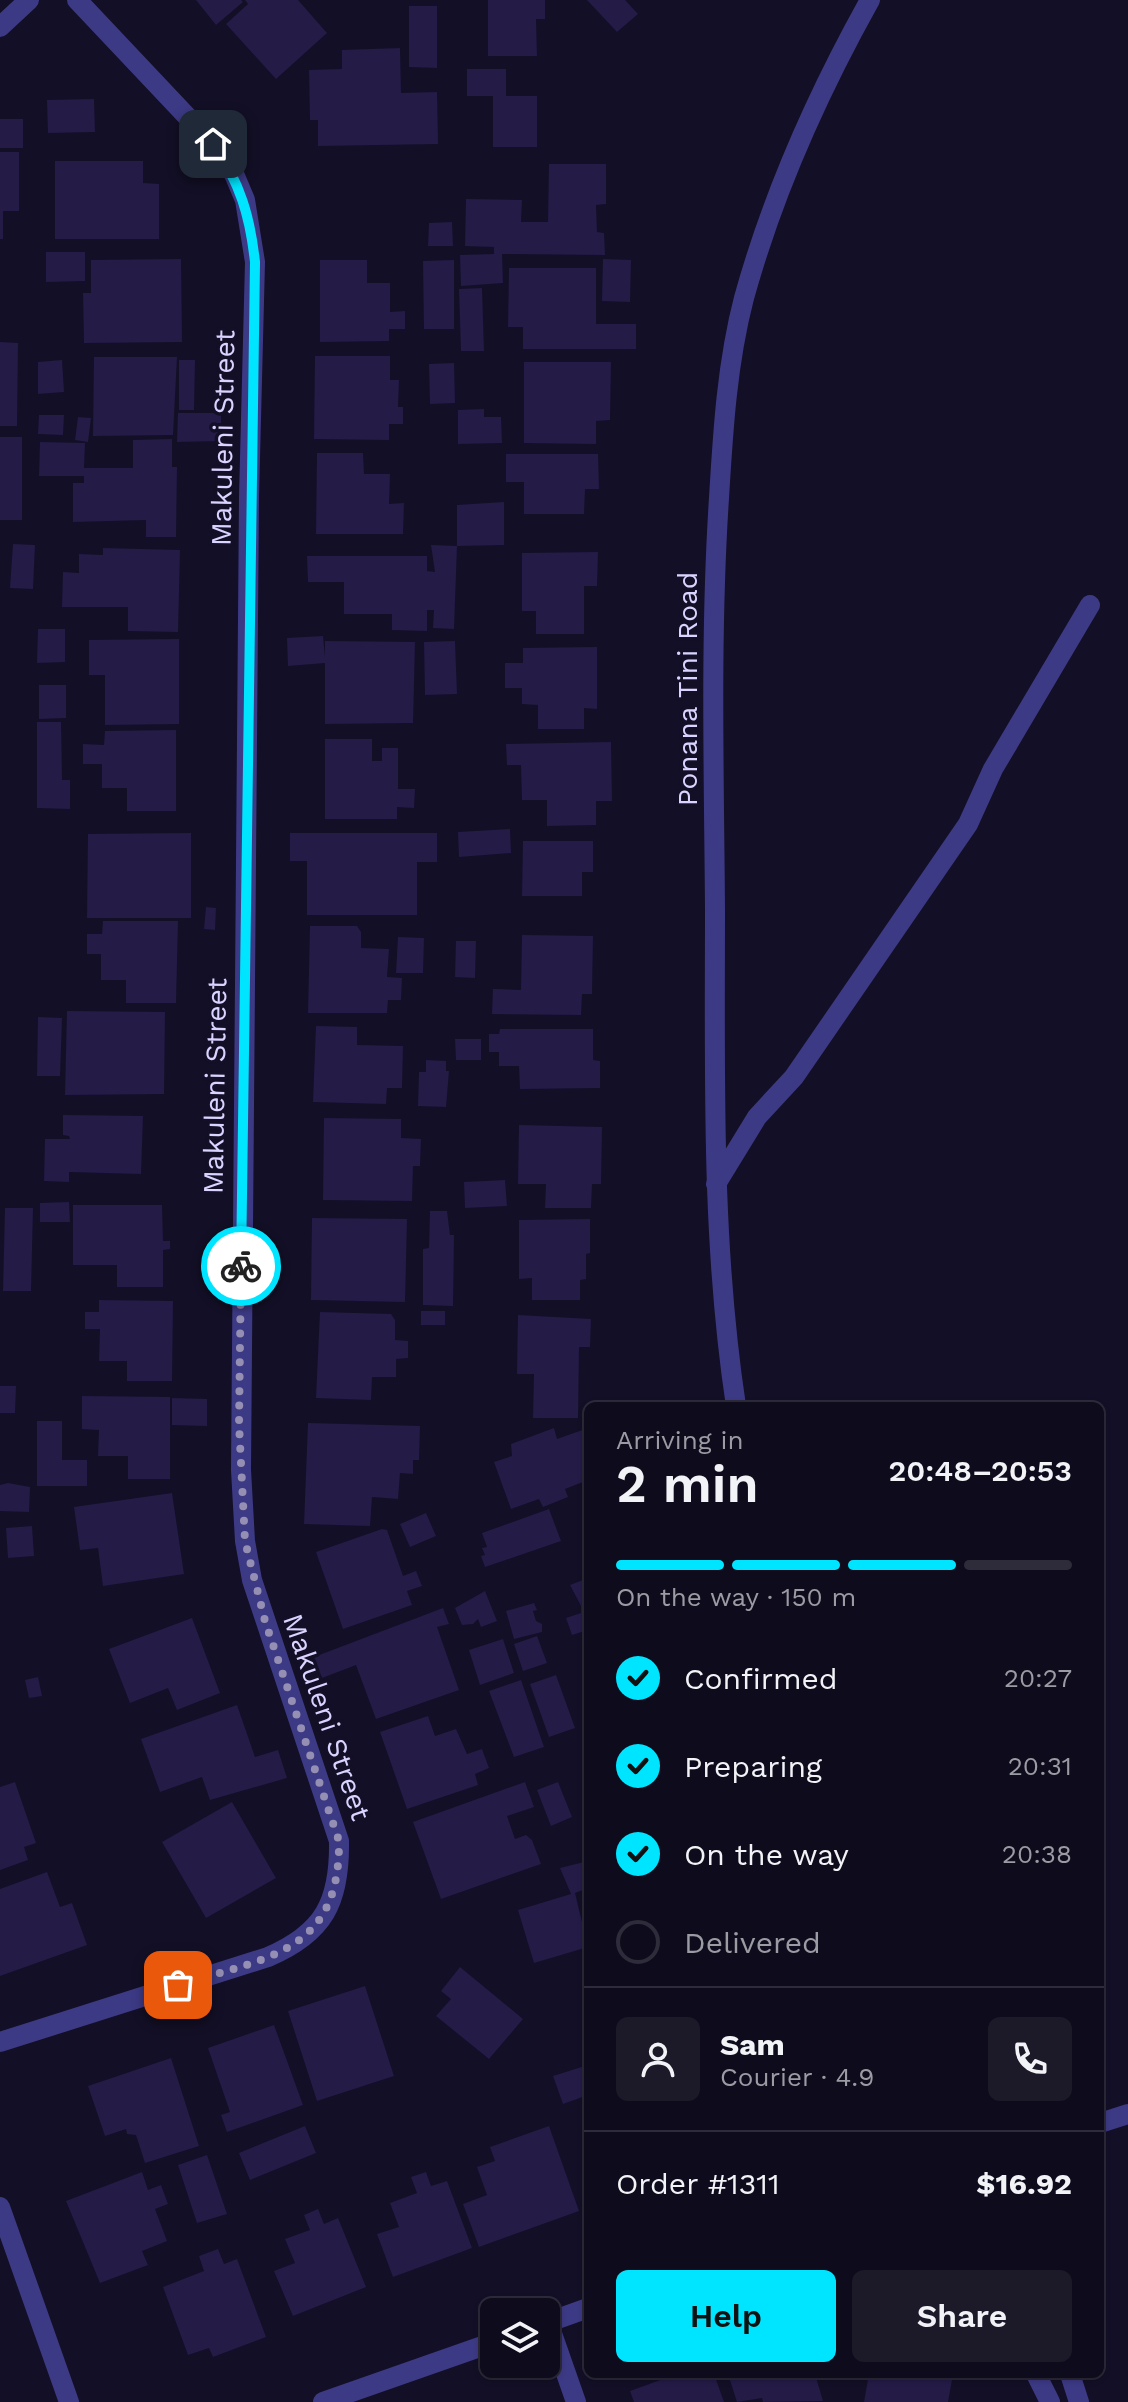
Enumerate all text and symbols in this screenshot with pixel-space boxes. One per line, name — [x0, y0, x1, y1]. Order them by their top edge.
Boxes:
pin — [179, 110, 247, 178]
icon: home — [191, 122, 235, 166]
street label: Makuleni Street — [205, 329, 241, 546]
street label: Ponana Tini Road — [671, 572, 704, 806]
street label: Makuleni Street — [197, 977, 233, 1194]
courier — [201, 1226, 281, 1306]
icon: bike — [219, 1244, 263, 1288]
text: Arriving in — [616, 1425, 744, 1455]
text: 20:48–20:53 — [888, 1453, 1072, 1488]
text: 2 min — [616, 1454, 759, 1515]
text: On the way · 150 m — [616, 1582, 856, 1612]
street label: Makuleni Street — [276, 1609, 378, 1825]
icon: check — [616, 1656, 660, 1700]
text: Confirmed — [684, 1661, 838, 1696]
text: 20:27 — [1004, 1663, 1072, 1693]
icon: check — [616, 1744, 660, 1788]
text: Preparing — [684, 1749, 822, 1784]
text: 20:31 — [1008, 1751, 1072, 1781]
icon: check — [616, 1832, 660, 1876]
text: On the way — [684, 1837, 849, 1872]
text: 20:38 — [1002, 1839, 1072, 1869]
text: Delivered — [684, 1925, 821, 1960]
pin — [144, 1951, 212, 2019]
icon: bag — [156, 1963, 200, 2007]
button: person — [616, 2017, 700, 2101]
button: phone — [988, 2017, 1072, 2101]
text: Sam — [720, 2027, 785, 2062]
text: Courier · 4.9 — [720, 2062, 874, 2092]
text: Order #1311 — [616, 2166, 780, 2201]
text: $16.92 — [976, 2166, 1072, 2201]
button: Help — [616, 2270, 836, 2362]
button: Share — [852, 2270, 1072, 2362]
map controls — [480, 2298, 560, 2378]
button: layers — [480, 2298, 560, 2378]

